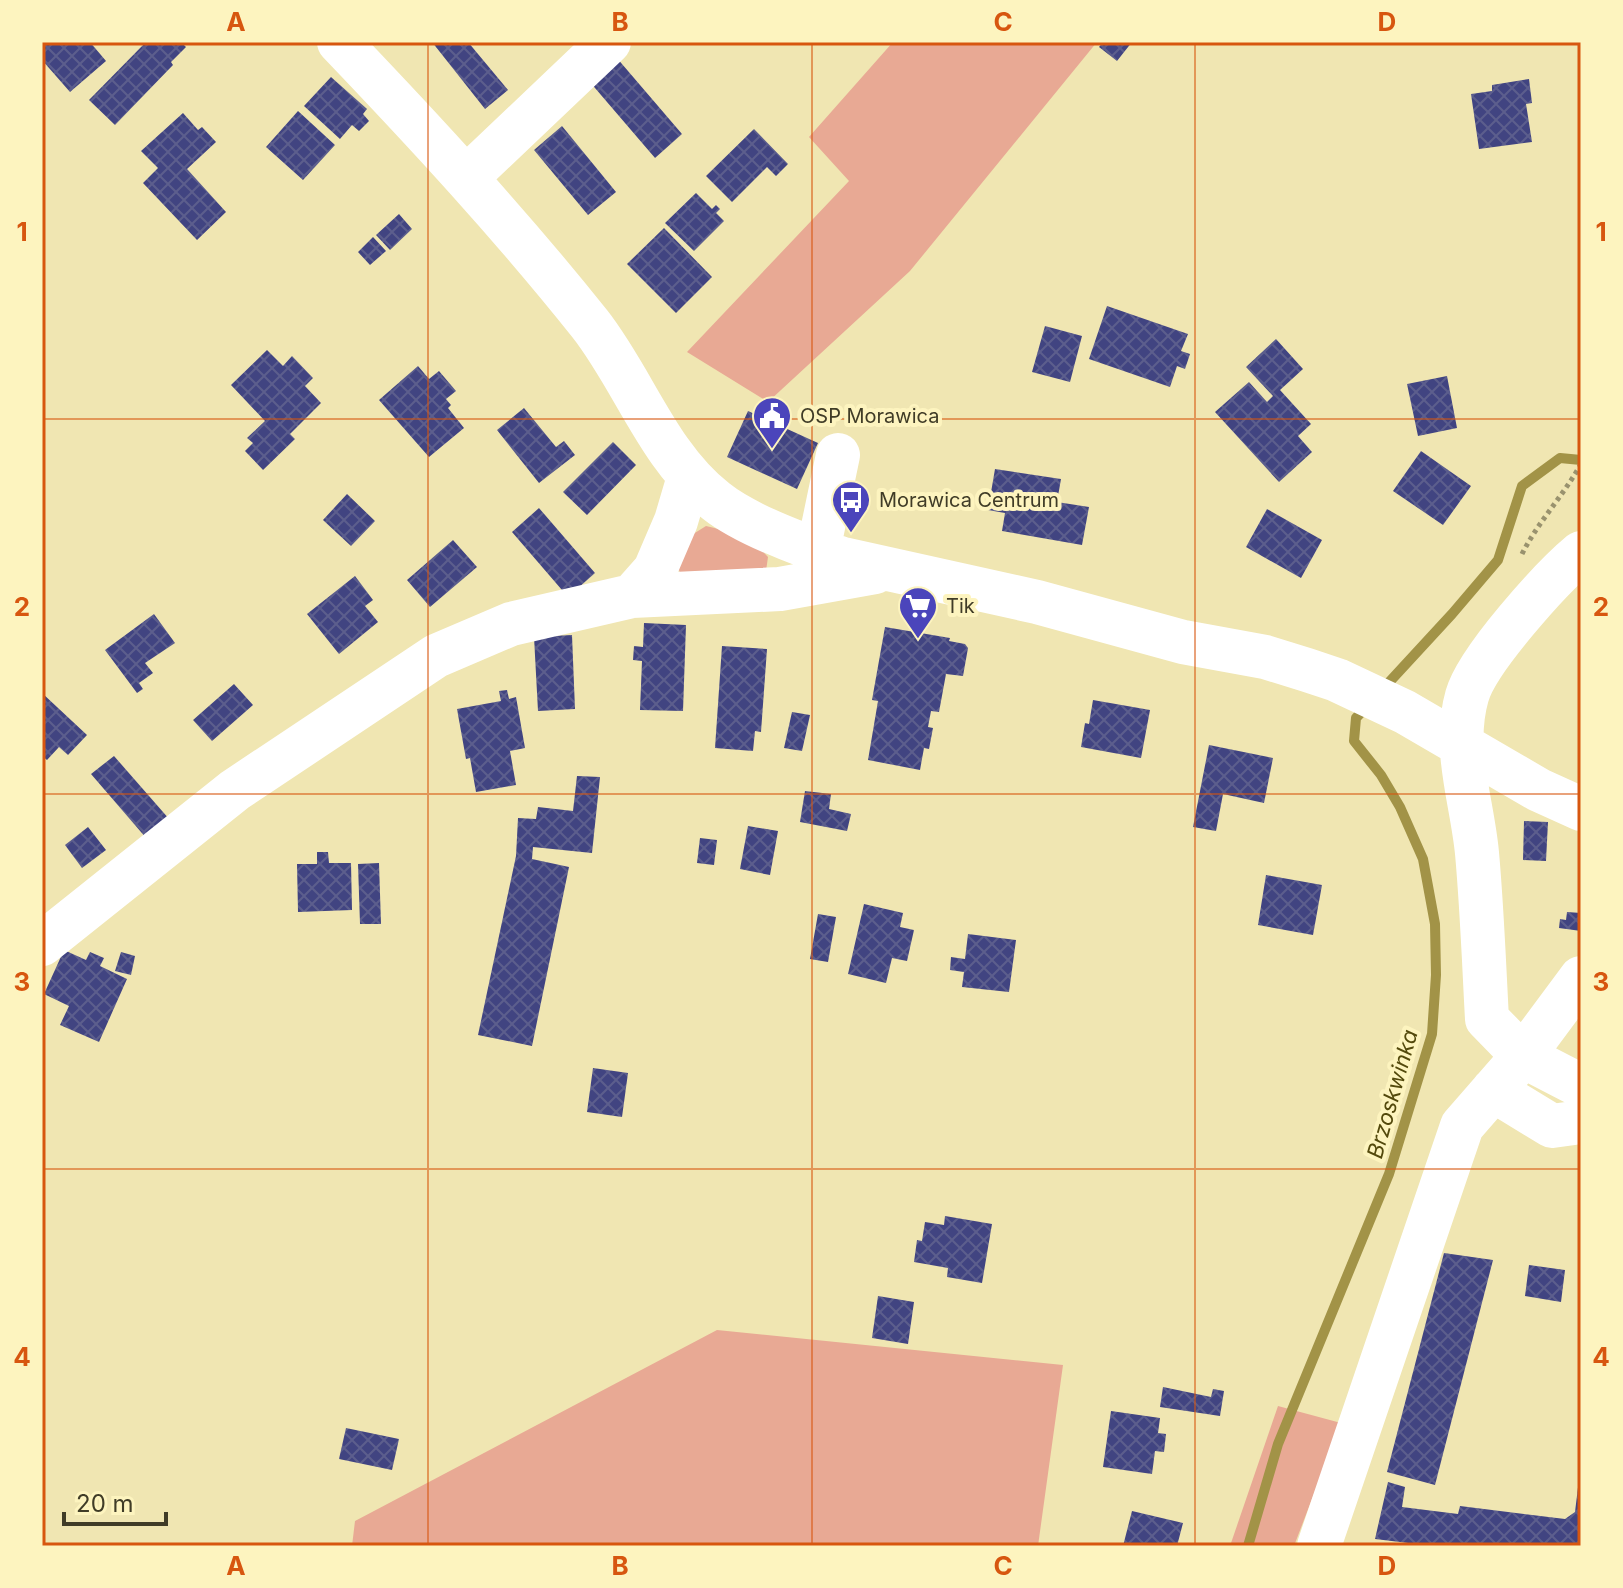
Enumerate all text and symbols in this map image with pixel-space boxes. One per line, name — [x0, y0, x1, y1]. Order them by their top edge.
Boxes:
text: A — [226, 6, 246, 37]
text: B — [611, 6, 629, 37]
text: C — [993, 6, 1013, 37]
text: D — [1378, 6, 1396, 37]
text: 1 — [16, 216, 28, 247]
text: 1 — [1595, 216, 1607, 247]
public building icon: OSP Morawica — [751, 395, 793, 450]
place label: OSP Morawica — [800, 404, 939, 428]
bus stop icon: Morawica Centrum — [830, 479, 872, 534]
place label: Morawica Centrum — [879, 488, 1059, 512]
supermarket icon: Tik — [897, 585, 939, 640]
text: 2 — [14, 591, 30, 622]
text: 2 — [1593, 591, 1609, 622]
place label: Tik — [946, 594, 975, 618]
text: 3 — [14, 966, 30, 997]
text: 3 — [1593, 966, 1609, 997]
water label: Brzoskwinka — [1361, 1027, 1423, 1161]
text: 4 — [13, 1341, 31, 1372]
text: 4 — [1592, 1341, 1610, 1372]
scale bar — [64, 1476, 166, 1526]
text: 20 m — [76, 1489, 134, 1518]
text: A — [226, 1550, 246, 1581]
text: B — [611, 1550, 629, 1581]
text: C — [993, 1550, 1013, 1581]
text: D — [1378, 1550, 1396, 1581]

